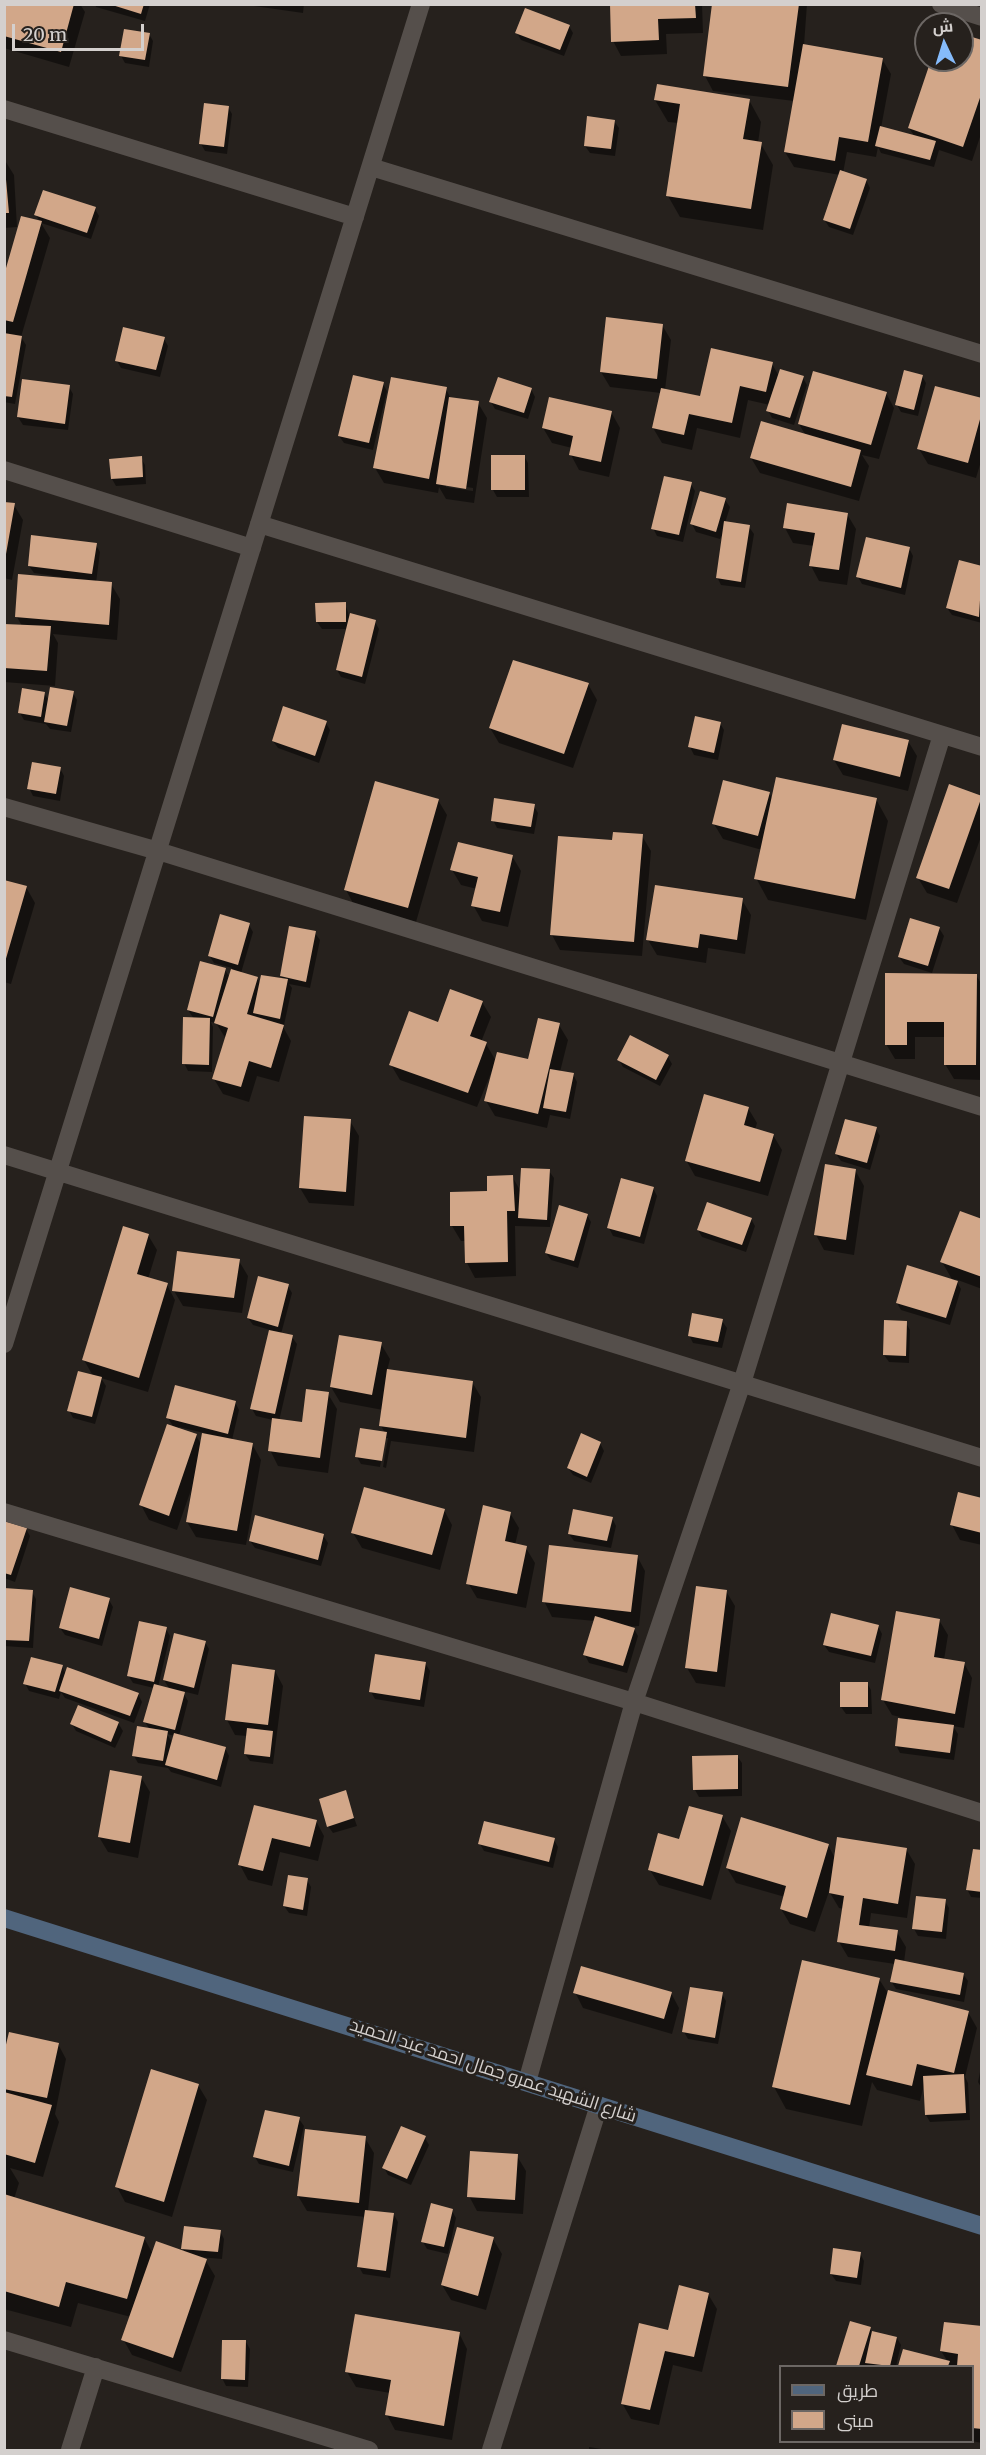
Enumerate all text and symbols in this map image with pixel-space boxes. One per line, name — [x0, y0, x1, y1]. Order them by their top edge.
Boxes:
scale bar — [15, 12, 147, 50]
north arrow — [914, 12, 974, 72]
text: ش — [932, 15, 954, 37]
text: 20 m — [23, 23, 67, 46]
street label: شارع الشهيد عمرو جمال احمد عبد الحميد — [347, 2014, 639, 2128]
legend — [779, 2365, 974, 2443]
text: طريق — [837, 2379, 878, 2402]
text: مبنى — [837, 2409, 874, 2432]

